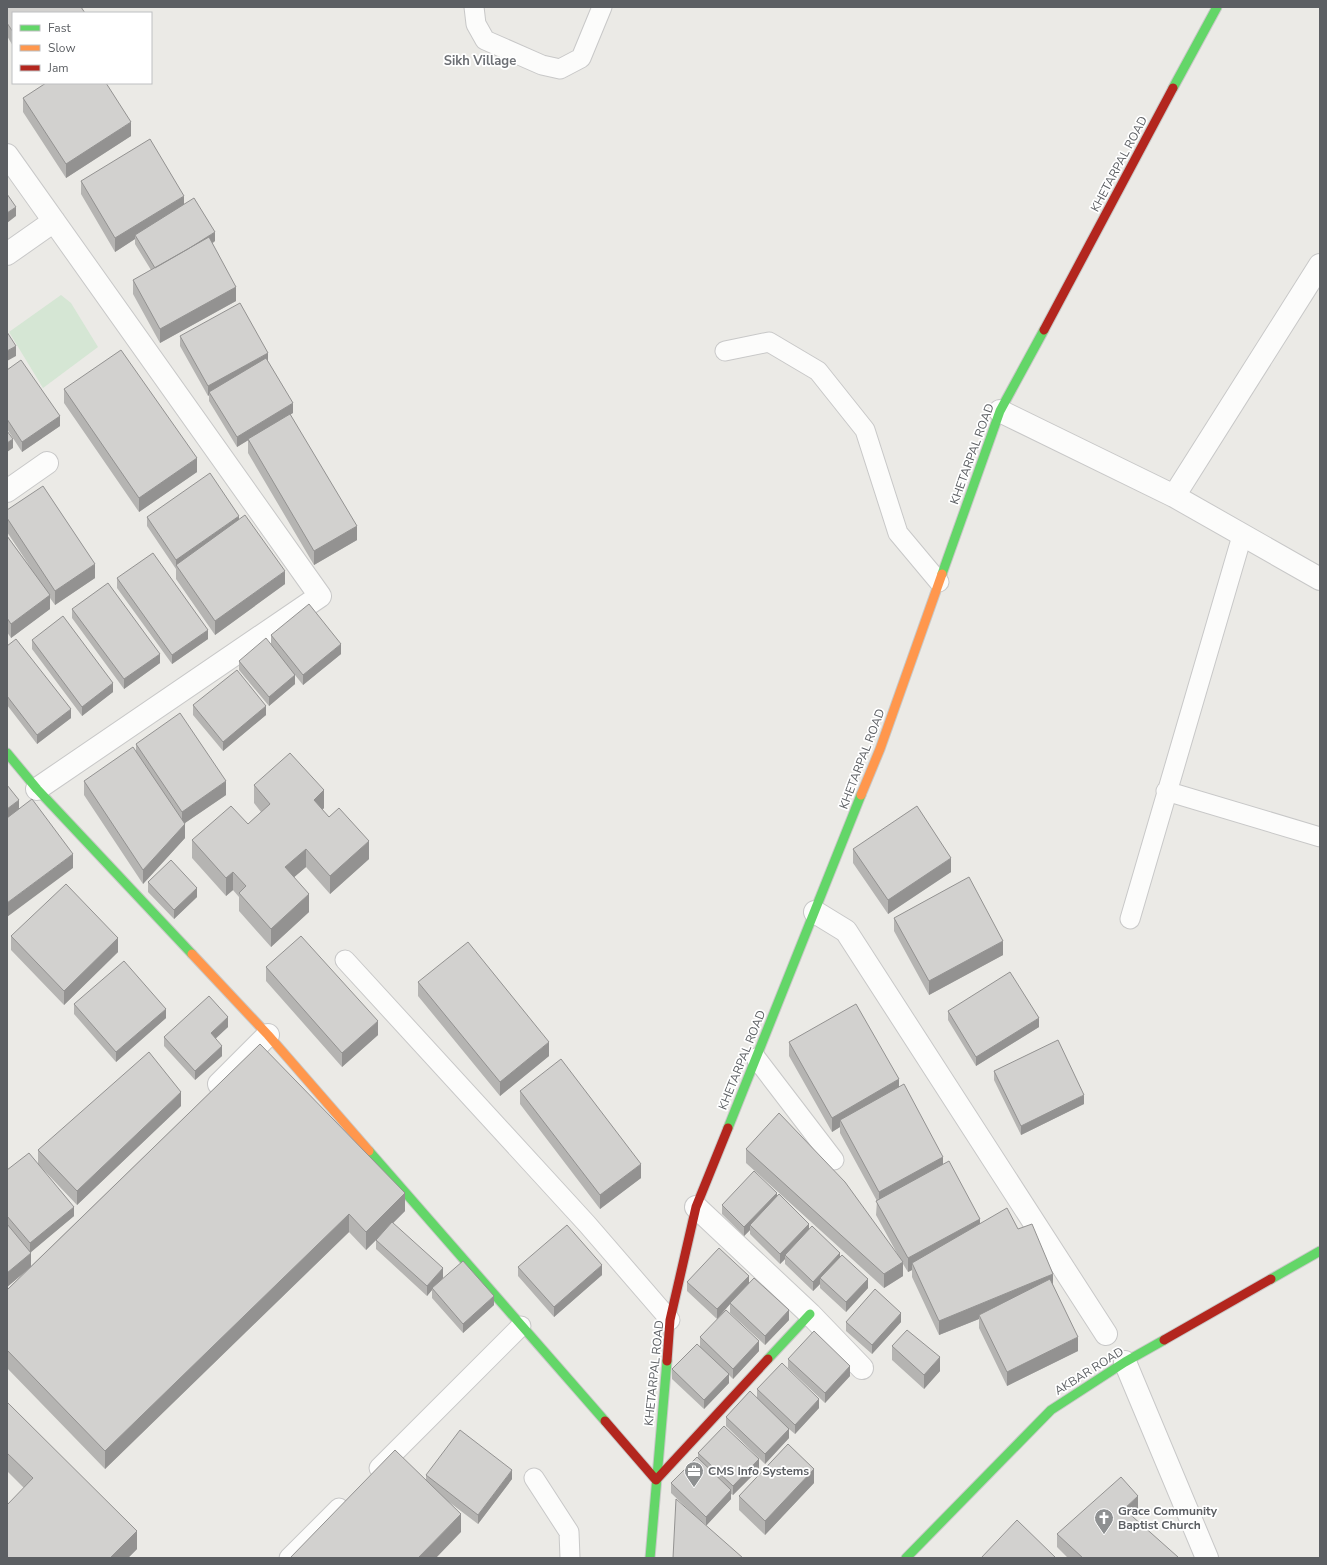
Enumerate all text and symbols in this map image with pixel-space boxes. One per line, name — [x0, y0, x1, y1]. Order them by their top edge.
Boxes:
legend — [12, 12, 152, 84]
text: Fast — [48, 20, 71, 36]
text: Slow — [48, 40, 76, 56]
district label: Sikh Village — [444, 52, 516, 70]
text: Jam — [47, 60, 69, 76]
street label: KHETARPAL ROAD — [1087, 113, 1151, 215]
street label: KHETARPAL ROAD — [946, 401, 998, 507]
street label: KHETARPAL ROAD — [835, 706, 889, 811]
street label: KHETARPAL ROAD — [715, 1008, 769, 1112]
street label: KHETARPAL ROAD — [640, 1319, 668, 1427]
street label: AKBAR ROAD — [1051, 1343, 1127, 1399]
office icon: CMS Info Systems — [683, 1460, 705, 1488]
place label: CMS Info Systems — [708, 1463, 809, 1479]
place label: Grace Community Baptist Church — [1118, 1503, 1218, 1533]
church icon: Grace Community Baptist Church — [1093, 1507, 1115, 1535]

